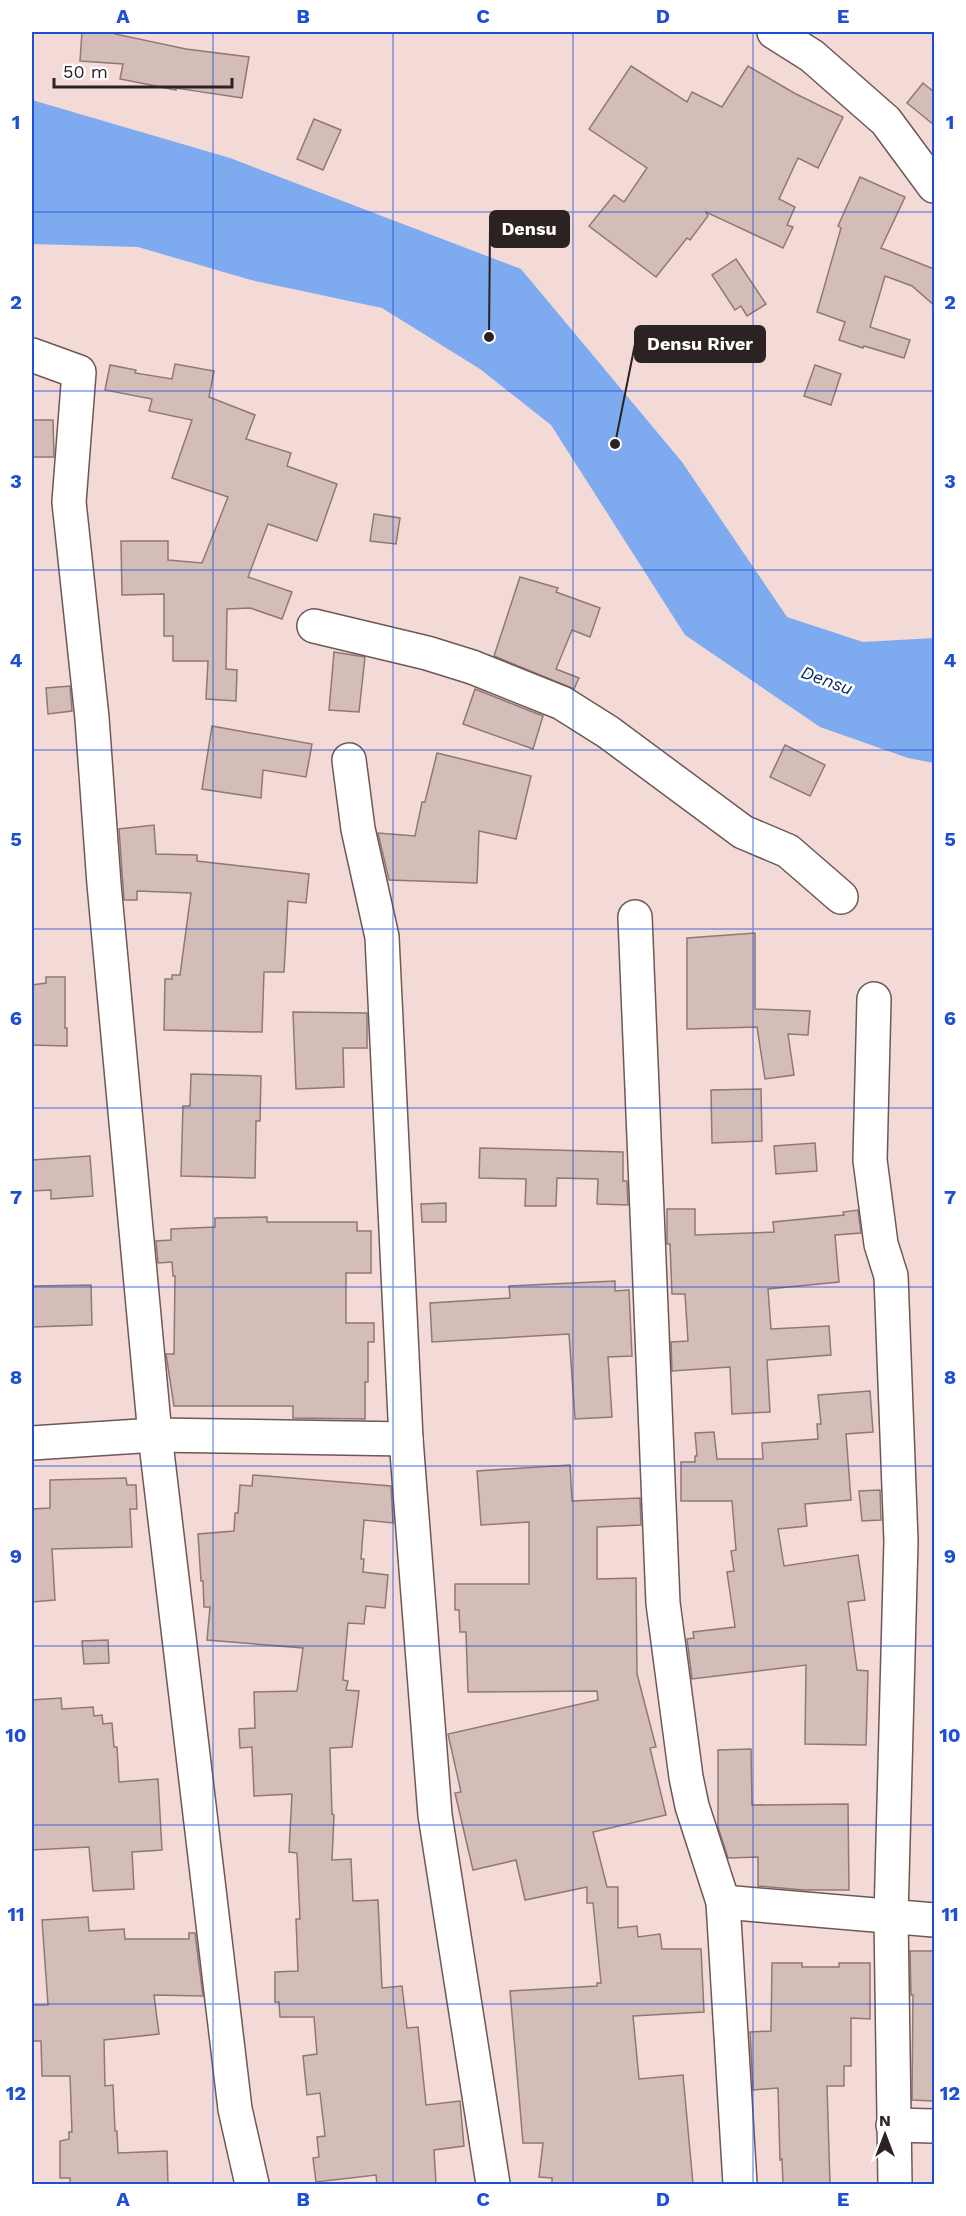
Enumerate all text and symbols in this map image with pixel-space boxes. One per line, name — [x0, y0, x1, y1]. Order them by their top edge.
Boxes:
text: A — [116, 4, 130, 28]
text: B — [296, 4, 310, 28]
text: C — [476, 4, 490, 28]
text: D — [656, 4, 670, 28]
text: E — [837, 4, 849, 28]
scale bar — [54, 51, 232, 89]
text: 50 m — [63, 61, 108, 82]
text: 1 — [12, 110, 20, 134]
text: 1 — [946, 110, 954, 134]
callout: Densu — [490, 211, 569, 247]
text: Densu — [501, 218, 557, 239]
text: 2 — [10, 290, 22, 314]
text: 2 — [944, 290, 956, 314]
callout: Densu River — [635, 326, 765, 362]
text: Densu River — [647, 333, 753, 354]
text: 3 — [10, 469, 22, 493]
text: 3 — [944, 469, 956, 493]
text: 4 — [10, 648, 23, 672]
text: 4 — [944, 648, 957, 672]
water label: Densu — [798, 661, 856, 699]
text: 5 — [10, 827, 22, 851]
text: 5 — [944, 827, 956, 851]
text: 6 — [10, 1006, 22, 1030]
text: 6 — [944, 1006, 956, 1030]
text: 7 — [10, 1185, 22, 1209]
text: 7 — [944, 1185, 956, 1209]
text: 8 — [10, 1365, 22, 1389]
text: 8 — [944, 1365, 956, 1389]
text: 9 — [10, 1544, 22, 1568]
text: 9 — [944, 1544, 956, 1568]
text: 10 — [5, 1723, 27, 1747]
text: 10 — [939, 1723, 961, 1747]
text: 11 — [7, 1902, 25, 1926]
text: 11 — [941, 1902, 959, 1926]
text: 12 — [6, 2081, 26, 2105]
text: 12 — [940, 2081, 960, 2105]
north arrow — [855, 2105, 915, 2165]
text: N — [879, 2111, 891, 2130]
text: A — [116, 2187, 130, 2211]
text: B — [296, 2187, 310, 2211]
text: C — [476, 2187, 490, 2211]
text: D — [656, 2187, 670, 2211]
text: E — [837, 2187, 849, 2211]

